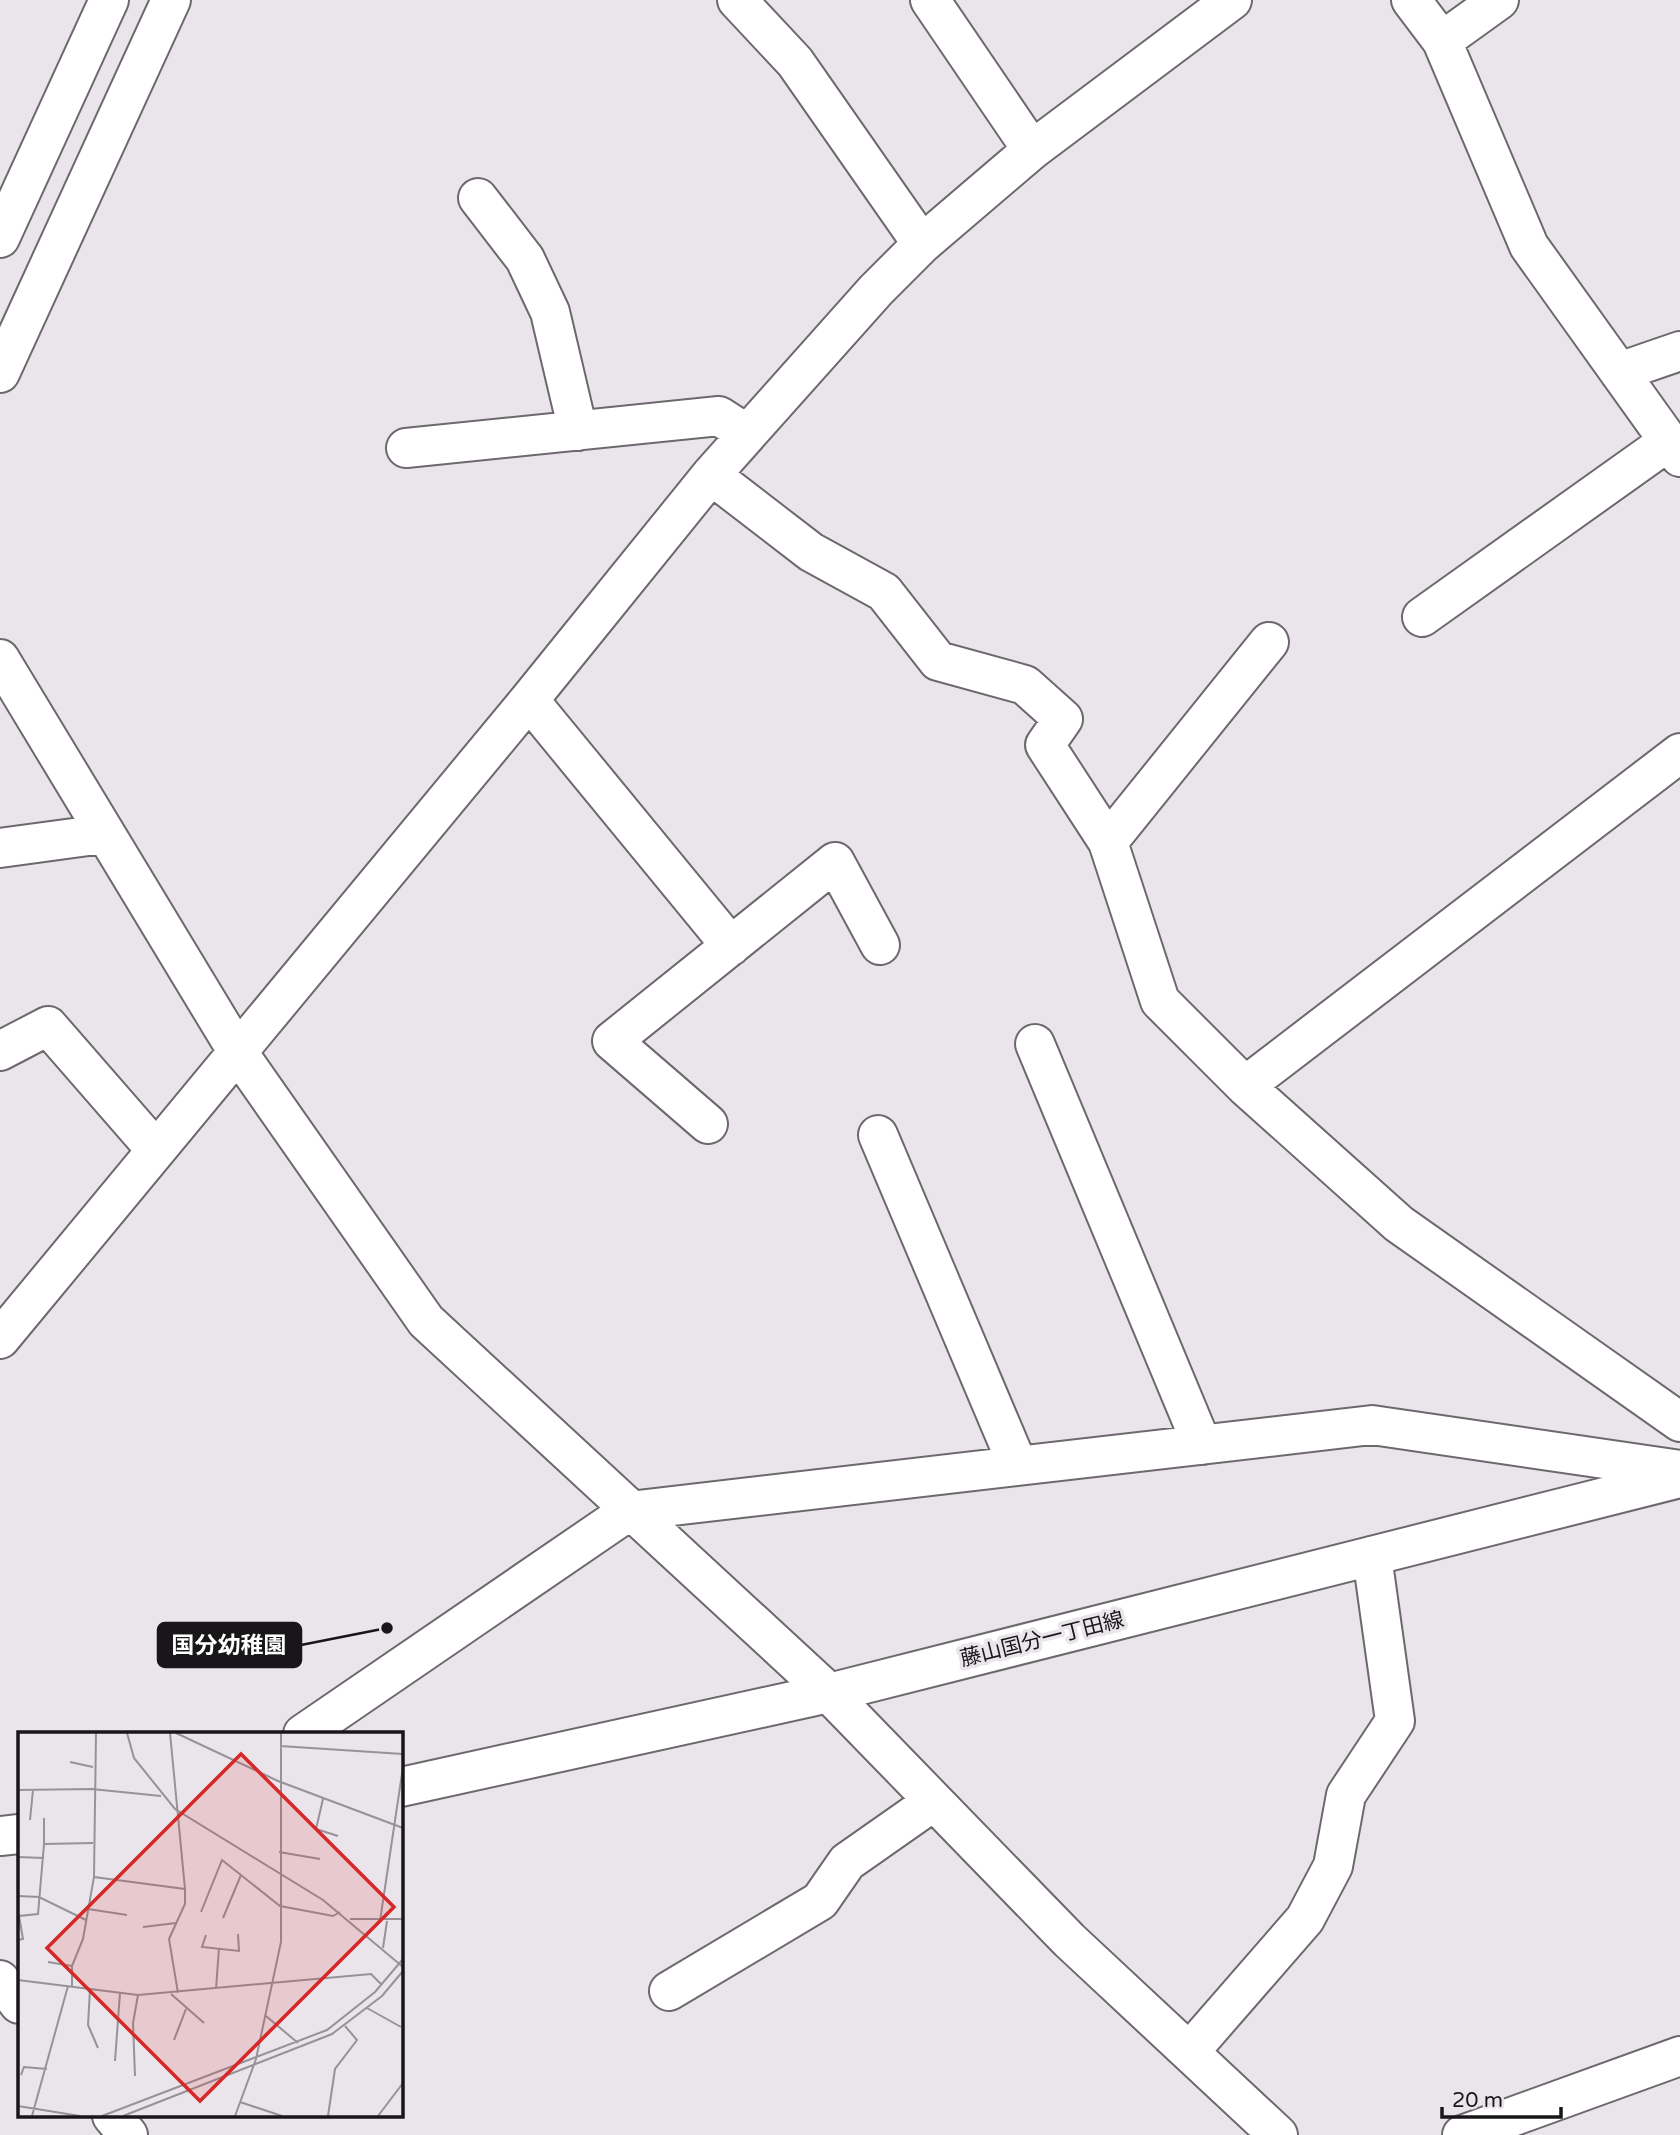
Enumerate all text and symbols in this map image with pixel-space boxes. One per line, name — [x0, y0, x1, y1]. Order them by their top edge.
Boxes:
street label: 藤山国分一丁田線 — [958, 1607, 1127, 1672]
callout: 国分幼稚園 — [158, 1623, 301, 1667]
text: 国分幼稚園 — [172, 1632, 287, 1660]
inset map — [18, 1732, 402, 2118]
scale bar — [1442, 2076, 1561, 2120]
text: 20 m — [1452, 2088, 1503, 2113]

